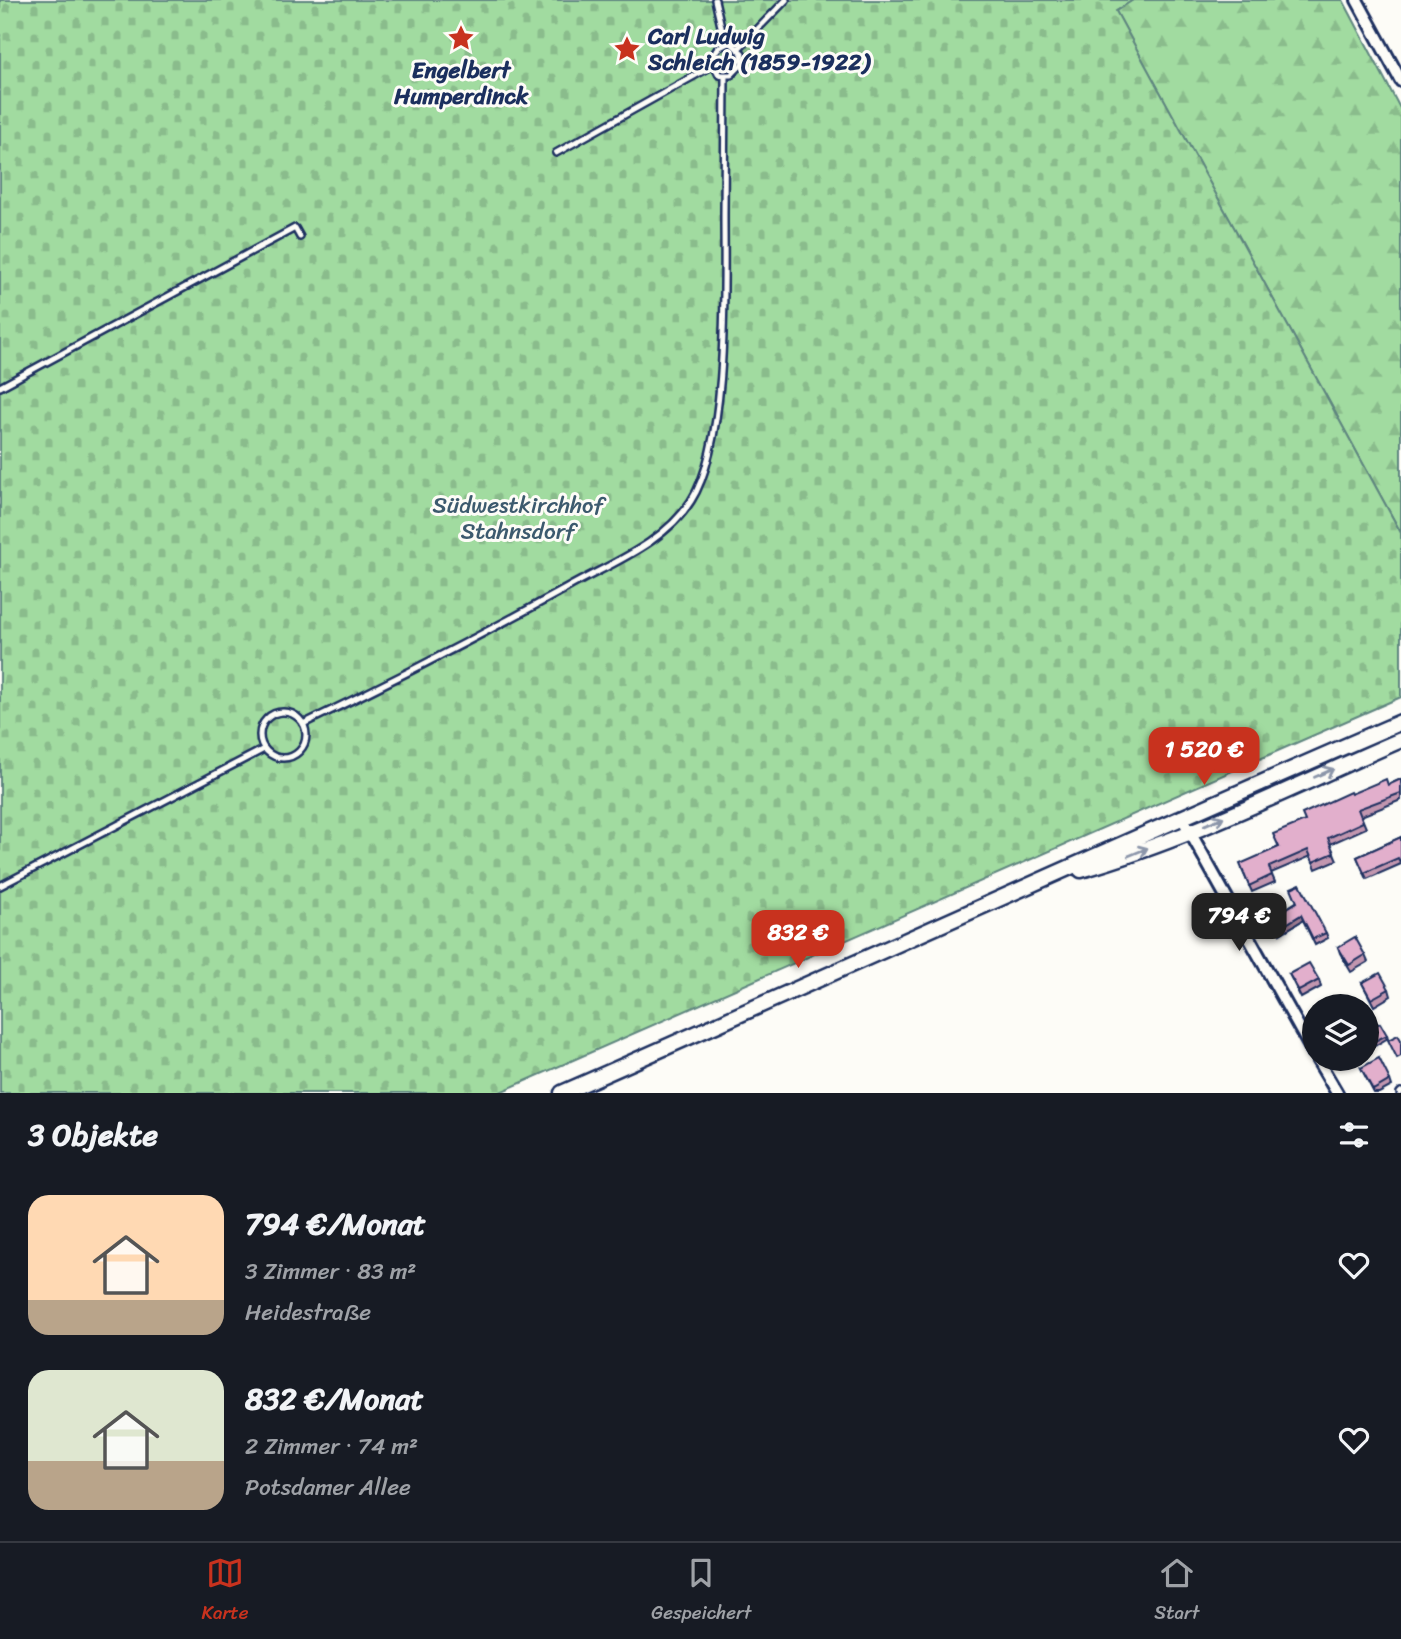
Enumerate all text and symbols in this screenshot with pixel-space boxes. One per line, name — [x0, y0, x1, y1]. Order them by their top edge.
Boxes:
place label: Carl Ludwig Schleich (1859-1922) — [647, 16, 871, 83]
place icon: Engelbert Humperdinck — [446, 23, 476, 53]
place icon: Carl Ludwig Schleich (1859-1922) — [612, 34, 642, 64]
place label: Engelbert Humperdinck — [393, 50, 529, 117]
park label: Südwestkirchhof Stahnsdorf — [432, 485, 606, 552]
pin: 1 520 € — [1139, 728, 1269, 787]
text: 1 520 € — [1165, 729, 1243, 770]
one-way arrow — [1313, 766, 1334, 779]
one-way arrow — [1203, 814, 1224, 827]
one-way arrow — [1126, 845, 1148, 858]
pin: 794 € — [1190, 894, 1288, 953]
text: 794 € — [1208, 895, 1270, 936]
pin: 832 € — [749, 911, 847, 970]
text: 832 € — [767, 912, 829, 953]
map controls — [1302, 994, 1379, 1071]
button: layers — [1302, 994, 1379, 1071]
text: 3 Objekte — [28, 1108, 158, 1162]
icon: filters — [1335, 1116, 1373, 1154]
text: 794 €/Monat — [245, 1197, 426, 1251]
icon: home — [84, 1223, 168, 1307]
icon: heart — [1335, 1246, 1373, 1284]
text: 3 Zimmer · 83 m² — [245, 1251, 416, 1292]
text: Heidestraße — [245, 1292, 371, 1333]
text: 832 €/Monat — [245, 1372, 424, 1426]
icon: home — [84, 1398, 168, 1482]
icon: heart — [1335, 1421, 1373, 1459]
text: 2 Zimmer · 74 m² — [245, 1426, 418, 1467]
text: Potsdamer Allee — [245, 1467, 411, 1508]
tab: Karte — [201, 1554, 248, 1629]
tab: Gespeichert — [651, 1554, 751, 1629]
tab: Start — [1154, 1554, 1200, 1629]

